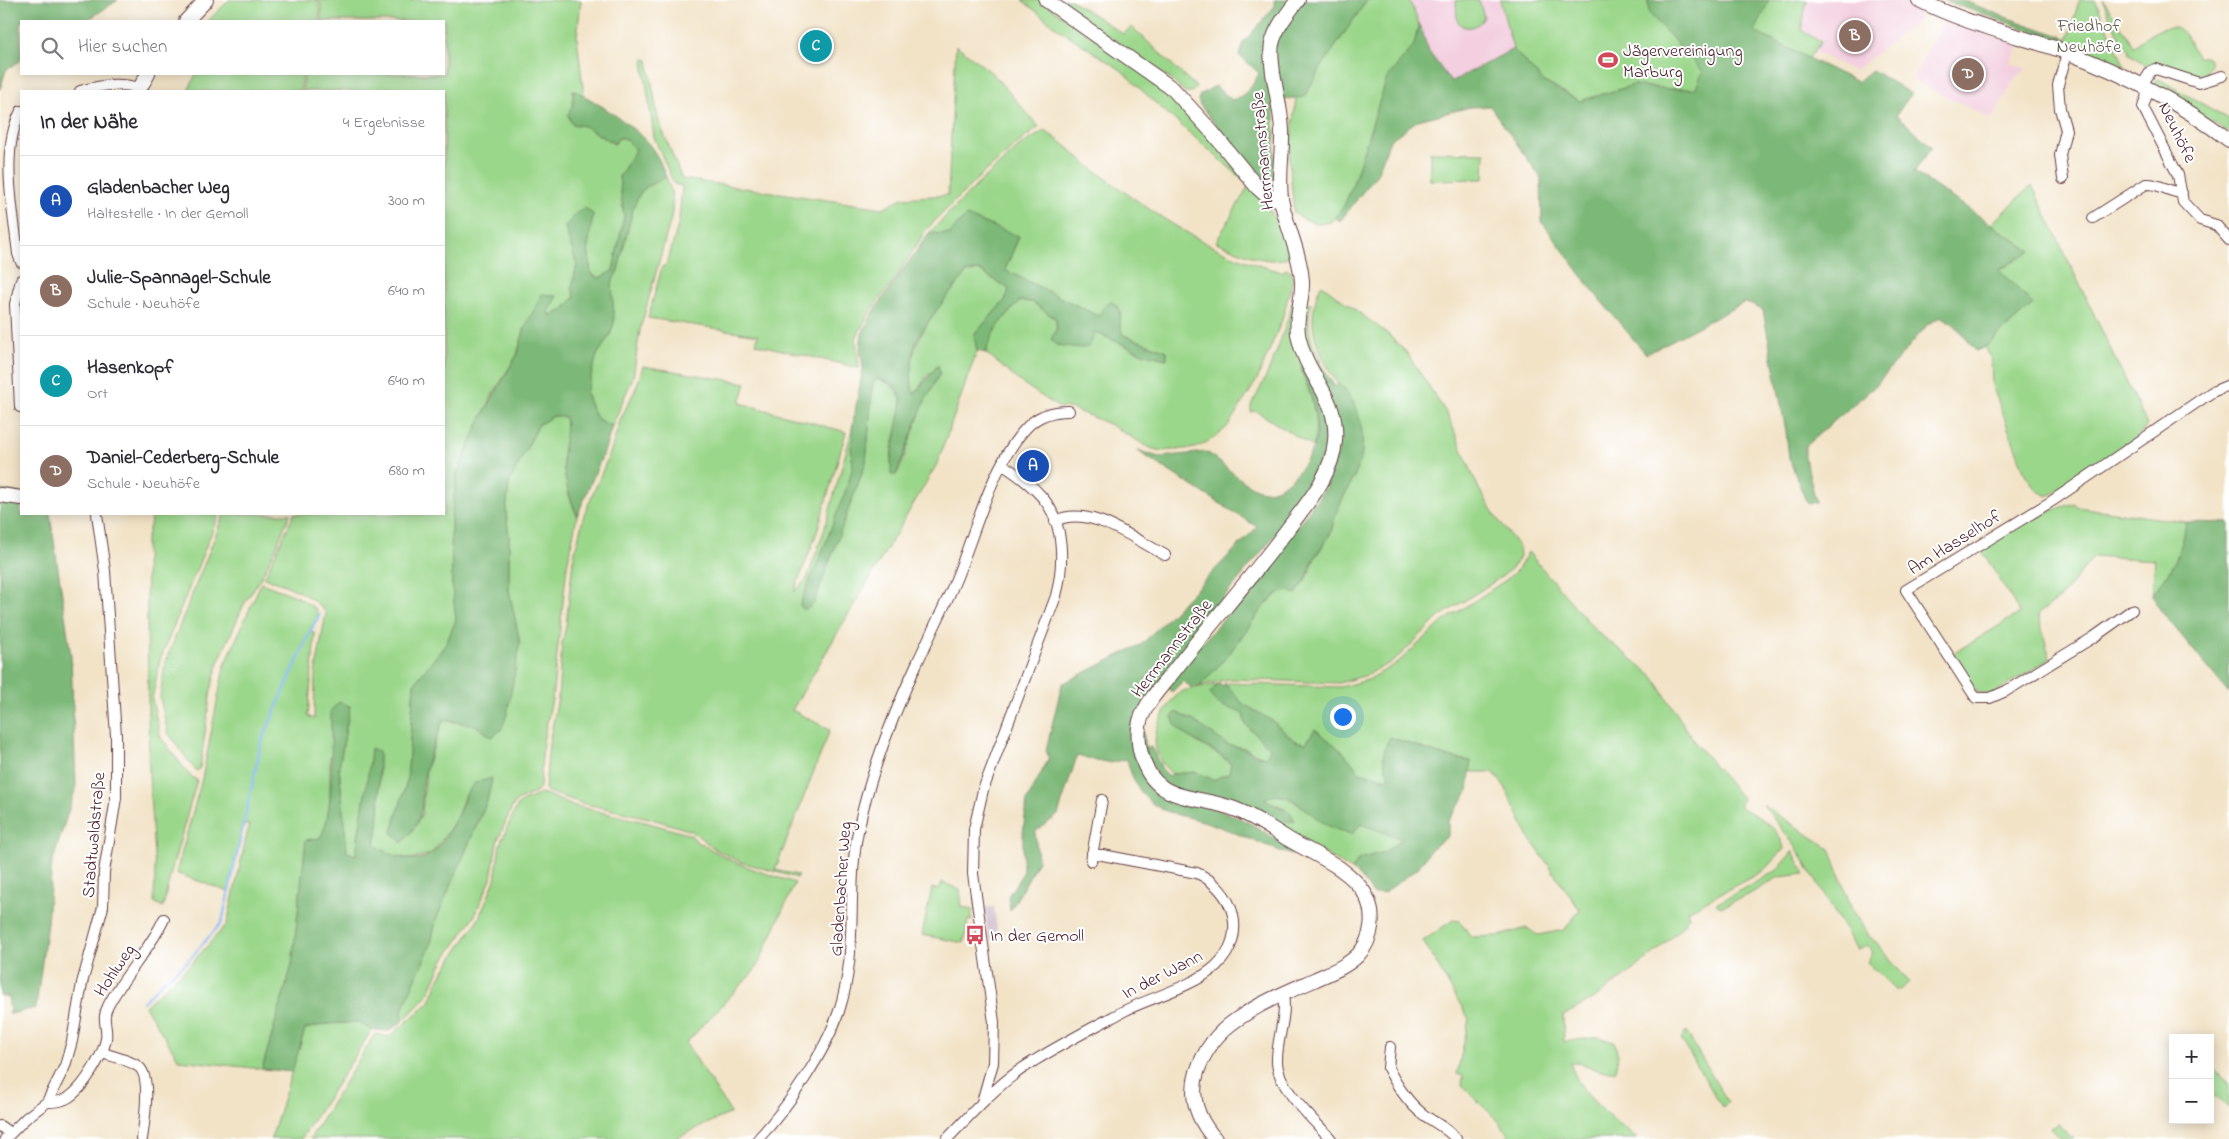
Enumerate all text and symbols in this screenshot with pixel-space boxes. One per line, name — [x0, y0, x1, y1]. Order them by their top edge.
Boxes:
park label: Friedhof Neuhöfe — [2056, 14, 2122, 61]
pin: B — [1839, 17, 1871, 55]
search box — [20, 20, 445, 75]
pin: C — [800, 27, 832, 65]
icon: search — [38, 34, 66, 62]
text: Hier suchen — [78, 34, 167, 61]
place label: Jägervereinigung Marburg — [1623, 39, 1743, 87]
sports icon: Jägervereinigung Marburg — [1597, 49, 1619, 71]
pin: D — [1952, 55, 1984, 93]
street label: Herrmannstraße — [1246, 89, 1282, 211]
street label: Neuhöfe — [2150, 98, 2202, 169]
text: In der Nähe — [40, 108, 138, 138]
text: 4 Ergebnisse — [343, 111, 425, 135]
text: Gladenbacher Weg — [87, 175, 230, 202]
text: A — [51, 189, 61, 213]
text: 300 m — [388, 189, 425, 213]
text: Haltestelle · In der Gemoll — [87, 202, 248, 226]
text: Julie-Spannagel-Schule — [87, 265, 271, 292]
text: B — [51, 279, 61, 303]
text: 640 m — [388, 279, 425, 303]
text: Schule · Neuhöfe — [87, 292, 200, 316]
text: Hasenkopf — [87, 355, 173, 382]
text: C — [52, 369, 60, 393]
text: 640 m — [388, 369, 425, 393]
text: Ort — [87, 382, 108, 406]
text: Daniel-Cederberg-Schule — [87, 445, 279, 472]
pin: A — [1017, 447, 1049, 485]
text: D — [50, 459, 62, 483]
text: 680 m — [389, 459, 425, 483]
text: Schule · Neuhöfe — [87, 472, 200, 496]
street label: Am Hasselhof — [1903, 504, 2007, 583]
street label: Herrmannstraße — [1126, 594, 1220, 704]
your location — [1330, 704, 1356, 730]
street label: Stadtwaldstraße — [77, 770, 114, 899]
street label: Gladenbacher Weg — [824, 821, 861, 958]
bus stop icon: In der Gemoll — [964, 924, 986, 946]
place label: In der Gemoll — [990, 924, 1084, 950]
street label: Hohlweg — [88, 939, 144, 1003]
street label: In der Wann — [1118, 944, 1208, 1007]
map controls — [2169, 1034, 2214, 1124]
button: + — [2169, 1034, 2214, 1079]
button: − — [2169, 1079, 2214, 1124]

